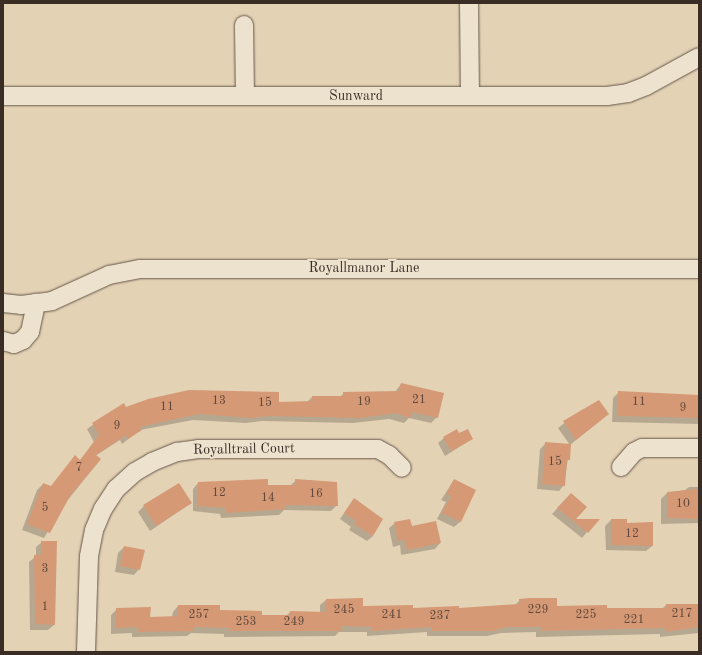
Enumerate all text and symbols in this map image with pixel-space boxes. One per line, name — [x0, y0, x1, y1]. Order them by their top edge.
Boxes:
street label: Sunward — [329, 88, 383, 104]
street label: Royallmanor Lane — [309, 260, 419, 276]
house number: 21 — [412, 394, 426, 408]
house number: 13 — [212, 395, 226, 409]
house number: 19 — [357, 396, 371, 410]
house number: 11 — [632, 396, 646, 410]
house number: 15 — [258, 397, 272, 411]
house number: 11 — [160, 401, 174, 415]
house number: 9 — [680, 402, 686, 416]
house number: 9 — [114, 420, 120, 434]
street label: Royalltrail Court — [193, 440, 295, 458]
house number: 15 — [548, 456, 562, 470]
house number: 7 — [76, 462, 82, 476]
house number: 12 — [212, 487, 226, 501]
house number: 16 — [309, 488, 323, 502]
house number: 14 — [261, 492, 275, 506]
house number: 10 — [676, 498, 690, 512]
house number: 5 — [42, 502, 48, 516]
house number: 12 — [625, 528, 639, 542]
house number: 3 — [42, 563, 48, 577]
house number: 1 — [42, 601, 48, 615]
house number: 245 — [334, 604, 354, 618]
house number: 229 — [528, 604, 548, 618]
house number: 217 — [672, 608, 692, 622]
house number: 257 — [189, 609, 209, 623]
house number: 241 — [382, 609, 402, 623]
house number: 225 — [576, 609, 596, 623]
house number: 237 — [430, 610, 450, 624]
house number: 221 — [624, 614, 644, 628]
house number: 253 — [236, 616, 256, 630]
house number: 249 — [284, 616, 304, 630]

